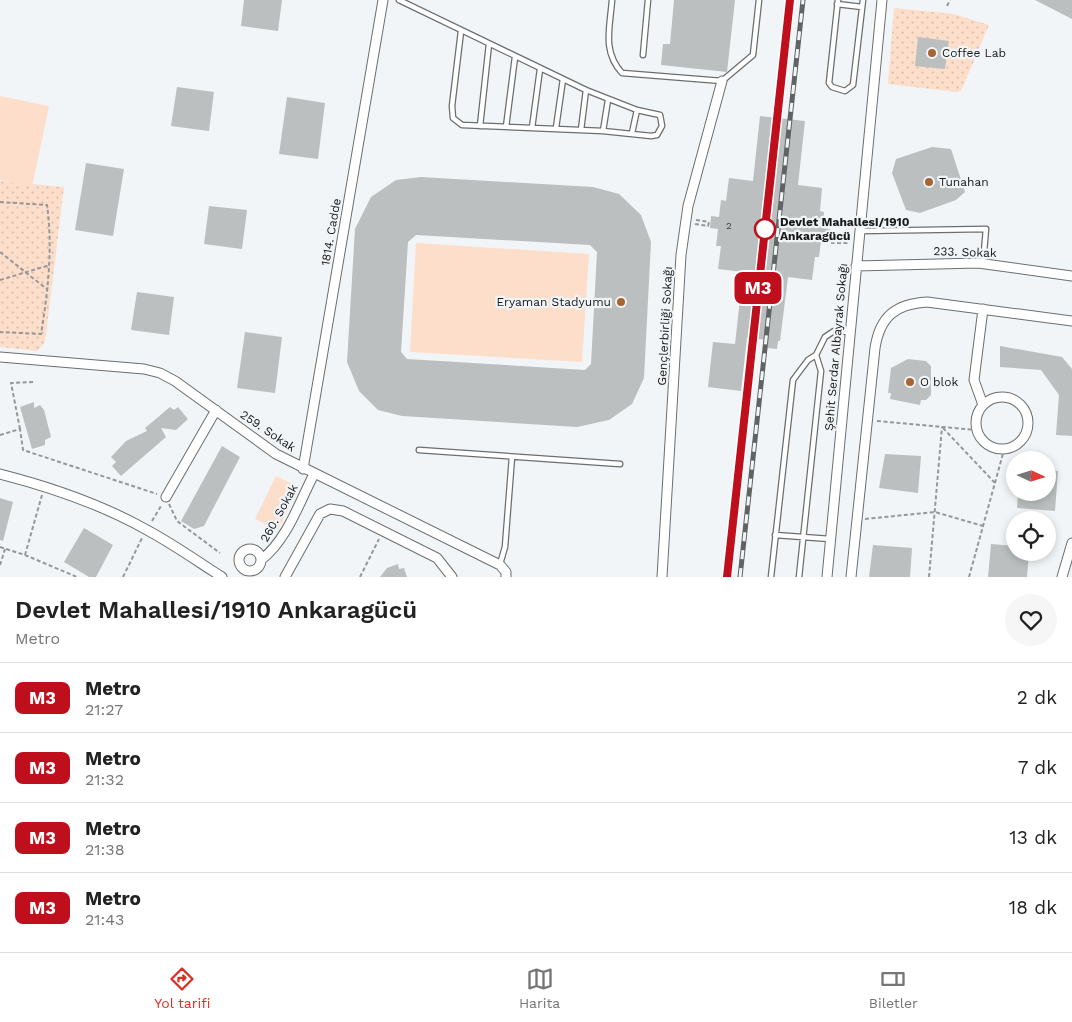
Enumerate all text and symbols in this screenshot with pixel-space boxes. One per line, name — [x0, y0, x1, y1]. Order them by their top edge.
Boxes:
place label: Coffee Lab — [942, 46, 1006, 60]
marker: Coffee Lab — [926, 47, 938, 59]
place label: Tunahan — [939, 175, 989, 189]
marker: Tunahan — [923, 176, 935, 188]
street label: 1814. Cadde — [318, 197, 344, 267]
place label: Devlet Mahallesi/1910 Ankaragücü — [780, 215, 910, 243]
marker: Devlet Mahallesi/1910 Ankaragücü — [754, 218, 776, 240]
house number: 2 — [726, 220, 732, 231]
street label: 233. Sokak — [933, 244, 997, 260]
street label: Şehit Serdar Albayrak Sokağı — [822, 263, 850, 431]
street label: Gençlerbirliği Sokağı — [655, 266, 675, 386]
line badge: M3 — [736, 272, 780, 304]
text: M3 — [744, 277, 772, 298]
place label: Eryaman Stadyumu — [496, 295, 611, 309]
marker: Eryaman Stadyumu — [615, 296, 627, 308]
place label: O blok — [920, 375, 958, 389]
marker: O blok — [904, 376, 916, 388]
street label: 259. Sokak — [238, 407, 298, 455]
north arrow — [1006, 451, 1056, 501]
map controls — [1006, 451, 1056, 561]
street label: 260. Sokak — [257, 481, 301, 544]
button: locate — [1006, 511, 1056, 561]
button: heart — [1005, 594, 1057, 646]
text: Devlet Mahallesi/1910 Ankaragücü — [15, 596, 417, 624]
text: Metro — [15, 629, 60, 648]
text: Metro — [85, 677, 141, 700]
text: 2 dk — [1017, 686, 1057, 709]
text: M3 — [29, 687, 56, 708]
text: 21:27 — [85, 700, 123, 719]
text: Metro — [85, 747, 141, 770]
text: 7 dk — [1018, 756, 1057, 779]
text: M3 — [29, 757, 56, 778]
text: 21:32 — [85, 770, 124, 789]
text: Metro — [85, 817, 141, 840]
text: 13 dk — [1009, 826, 1057, 849]
text: M3 — [29, 827, 56, 848]
text: 21:38 — [85, 840, 125, 859]
text: Metro — [85, 887, 141, 910]
text: 18 dk — [1009, 896, 1057, 919]
text: M3 — [29, 897, 56, 918]
text: 21:43 — [85, 910, 124, 929]
tab: Yol tarifi — [154, 965, 210, 1011]
tab: Harita — [519, 965, 560, 1011]
tab: Biletler — [869, 965, 918, 1011]

